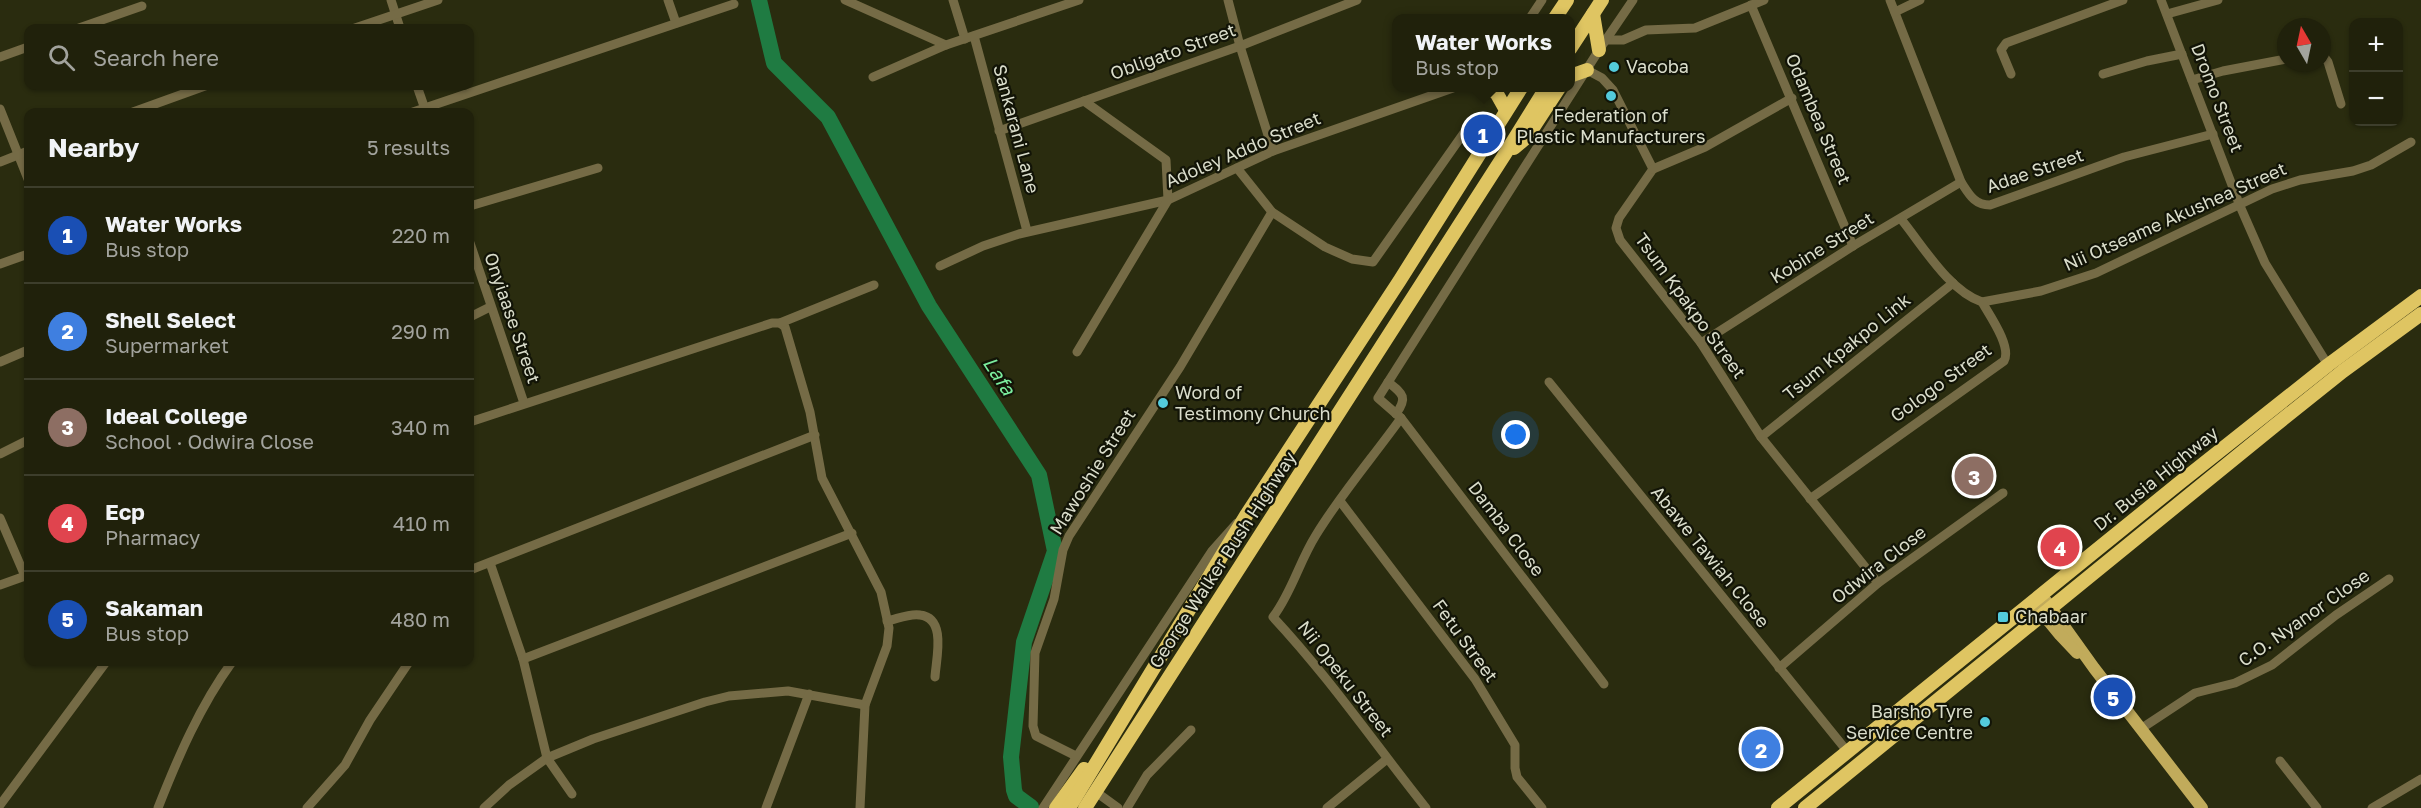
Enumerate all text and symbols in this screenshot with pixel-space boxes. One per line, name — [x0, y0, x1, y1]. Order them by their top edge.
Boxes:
popup — [1392, 14, 1575, 92]
street label: Obligato Street — [1107, 18, 1238, 84]
north arrow — [2277, 18, 2331, 72]
map controls — [2349, 18, 2403, 126]
button: + — [2349, 18, 2403, 72]
search box — [24, 24, 474, 90]
text: Water Works — [1415, 28, 1552, 55]
street label: Dromo Street — [2187, 40, 2249, 155]
icon: search — [45, 41, 78, 74]
text: Search here — [93, 44, 219, 71]
street label: Odambea Street — [1781, 50, 1856, 187]
text: Bus stop — [1415, 55, 1499, 79]
place label: Vacoba — [1626, 55, 1689, 77]
marker: Vacoba — [1607, 60, 1621, 74]
street label: Sankarani Lane — [989, 62, 1045, 196]
button: − — [2349, 72, 2403, 126]
marker: Federation of Plastic Manufacturers — [1604, 89, 1618, 103]
place label: Federation of Plastic Manufacturers — [1516, 104, 1706, 147]
street label: Adoley Addo Street — [1162, 106, 1324, 192]
pin: 1 — [1464, 112, 1502, 156]
text: Nearby — [48, 132, 139, 163]
text: 5 results — [367, 135, 450, 159]
street label: Adae Street — [1983, 143, 2086, 197]
street label: Nii Otseame Akushea Street — [2060, 157, 2289, 275]
street label: Kobine Street — [1766, 207, 1877, 288]
text: Water Works — [105, 210, 242, 237]
text: 1 — [62, 223, 73, 247]
text: 220 m — [392, 223, 450, 247]
street label: Tsum Kpakpo Street — [1631, 228, 1751, 382]
text: Bus stop — [105, 237, 189, 261]
street label: Onyiaase Street — [480, 249, 546, 386]
street label: Tsum Kpakpo Link — [1778, 288, 1914, 404]
text: Shell Select — [105, 306, 236, 333]
text: 2 — [61, 319, 74, 343]
text: 290 m — [391, 319, 450, 343]
text: Supermarket — [105, 333, 229, 357]
street label: Gologo Street — [1886, 338, 1995, 426]
water label: Lafa — [979, 352, 1021, 400]
place label: Word of Testimony Church — [1175, 381, 1330, 424]
marker: Word of Testimony Church — [1156, 396, 1170, 410]
text: Ideal College — [105, 402, 248, 429]
street label: Mawoshie Street — [1045, 404, 1140, 538]
text: 3 — [61, 415, 74, 439]
text: 340 m — [391, 415, 450, 439]
your location — [1501, 420, 1530, 449]
street label: Dr. Busia Highway — [2089, 421, 2222, 535]
text: School · Odwira Close — [105, 429, 314, 453]
street label: George Walker Bush Highway — [1144, 447, 1300, 672]
pin: 3 — [1954, 454, 1994, 498]
street label: Damba Close — [1464, 477, 1550, 580]
street label: Abawe Tawiah Close — [1647, 481, 1775, 632]
text: Ecp — [105, 498, 145, 525]
text: 4 — [61, 511, 74, 535]
text: 410 m — [393, 511, 450, 535]
street label: Odwira Close — [1827, 520, 1930, 608]
pin: 4 — [2040, 524, 2080, 570]
text: Pharmacy — [105, 525, 200, 549]
street label: C.O. Nyanor Close — [2234, 564, 2373, 671]
text: Sakaman — [105, 594, 203, 621]
street label: Fetu Street — [1428, 595, 1503, 686]
place label: Chabaar — [2015, 605, 2087, 627]
text: 5 — [61, 607, 74, 631]
text: 480 m — [391, 607, 450, 631]
marker: Chabaar — [1996, 610, 2010, 624]
street label: Nii Opeku Street — [1294, 616, 1398, 741]
text: Bus stop — [105, 621, 189, 645]
pin: 5 — [2094, 674, 2132, 720]
place label: Barsho Tyre Service Centre — [1846, 700, 1973, 743]
marker: Barsho Tyre Service Centre — [1978, 715, 1992, 729]
pin: 2 — [1742, 726, 1780, 771]

